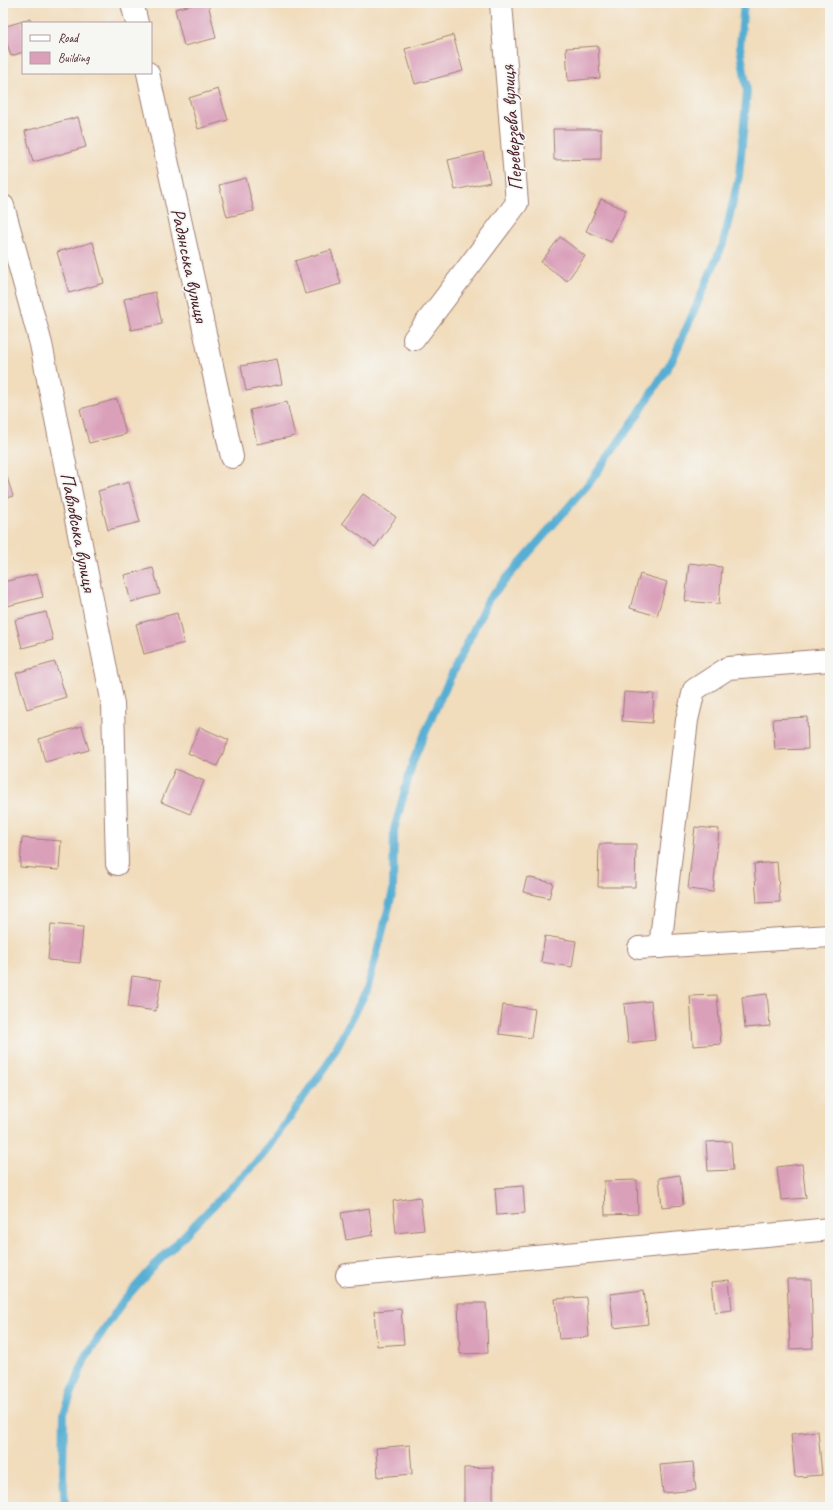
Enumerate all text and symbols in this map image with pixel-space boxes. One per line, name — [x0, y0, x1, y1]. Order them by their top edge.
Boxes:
legend — [22, 22, 152, 74]
text: Road — [58, 30, 80, 46]
text: Building — [58, 50, 90, 66]
street label: Переверзєва вулиця — [495, 63, 529, 192]
street label: Радянська вулиця — [165, 206, 214, 327]
street label: Павловська вулиця — [55, 470, 103, 596]

